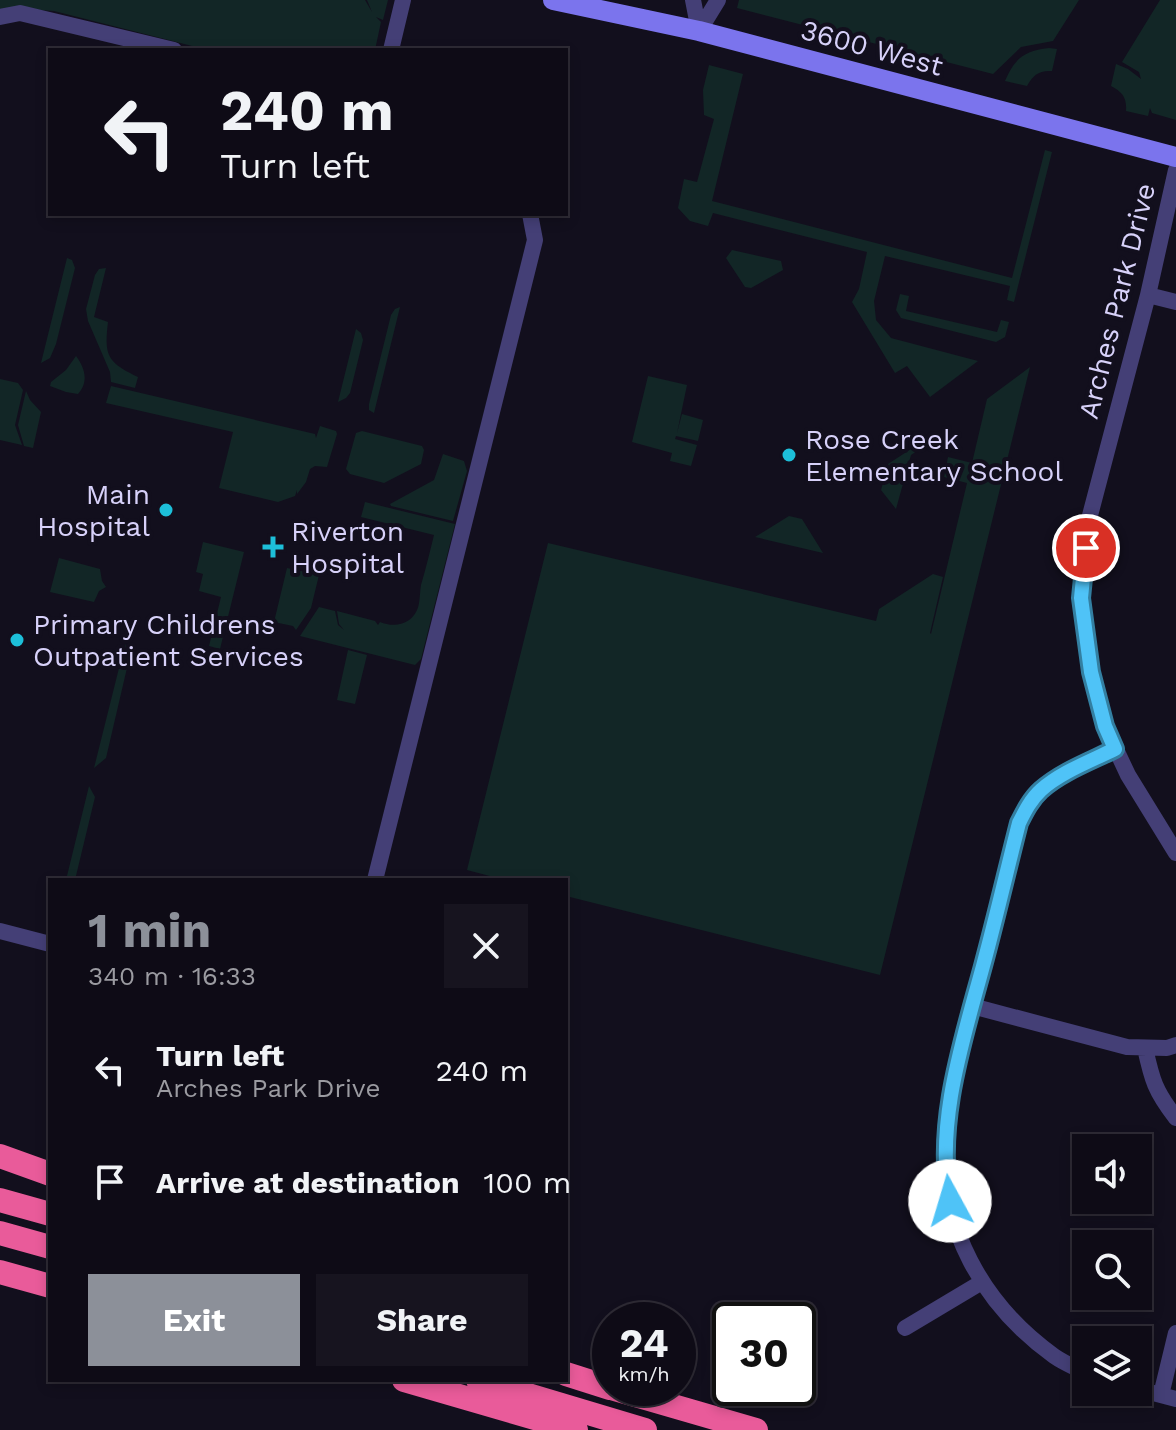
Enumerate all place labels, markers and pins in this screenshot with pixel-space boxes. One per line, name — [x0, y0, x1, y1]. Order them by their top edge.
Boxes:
place label: Rose Creek Elementary School — [805, 423, 1063, 488]
marker: Rose Creek Elementary School — [780, 446, 798, 464]
place label: Main Hospital — [37, 478, 150, 543]
marker: Main Hospital — [157, 501, 175, 519]
pin — [1052, 514, 1120, 582]
place label: Riverton Hospital — [291, 515, 404, 580]
marker: Riverton Hospital — [262, 536, 284, 558]
place label: Primary Childrens Outpatient Services — [33, 608, 304, 673]
marker: Primary Childrens Outpatient Services — [8, 631, 26, 649]

